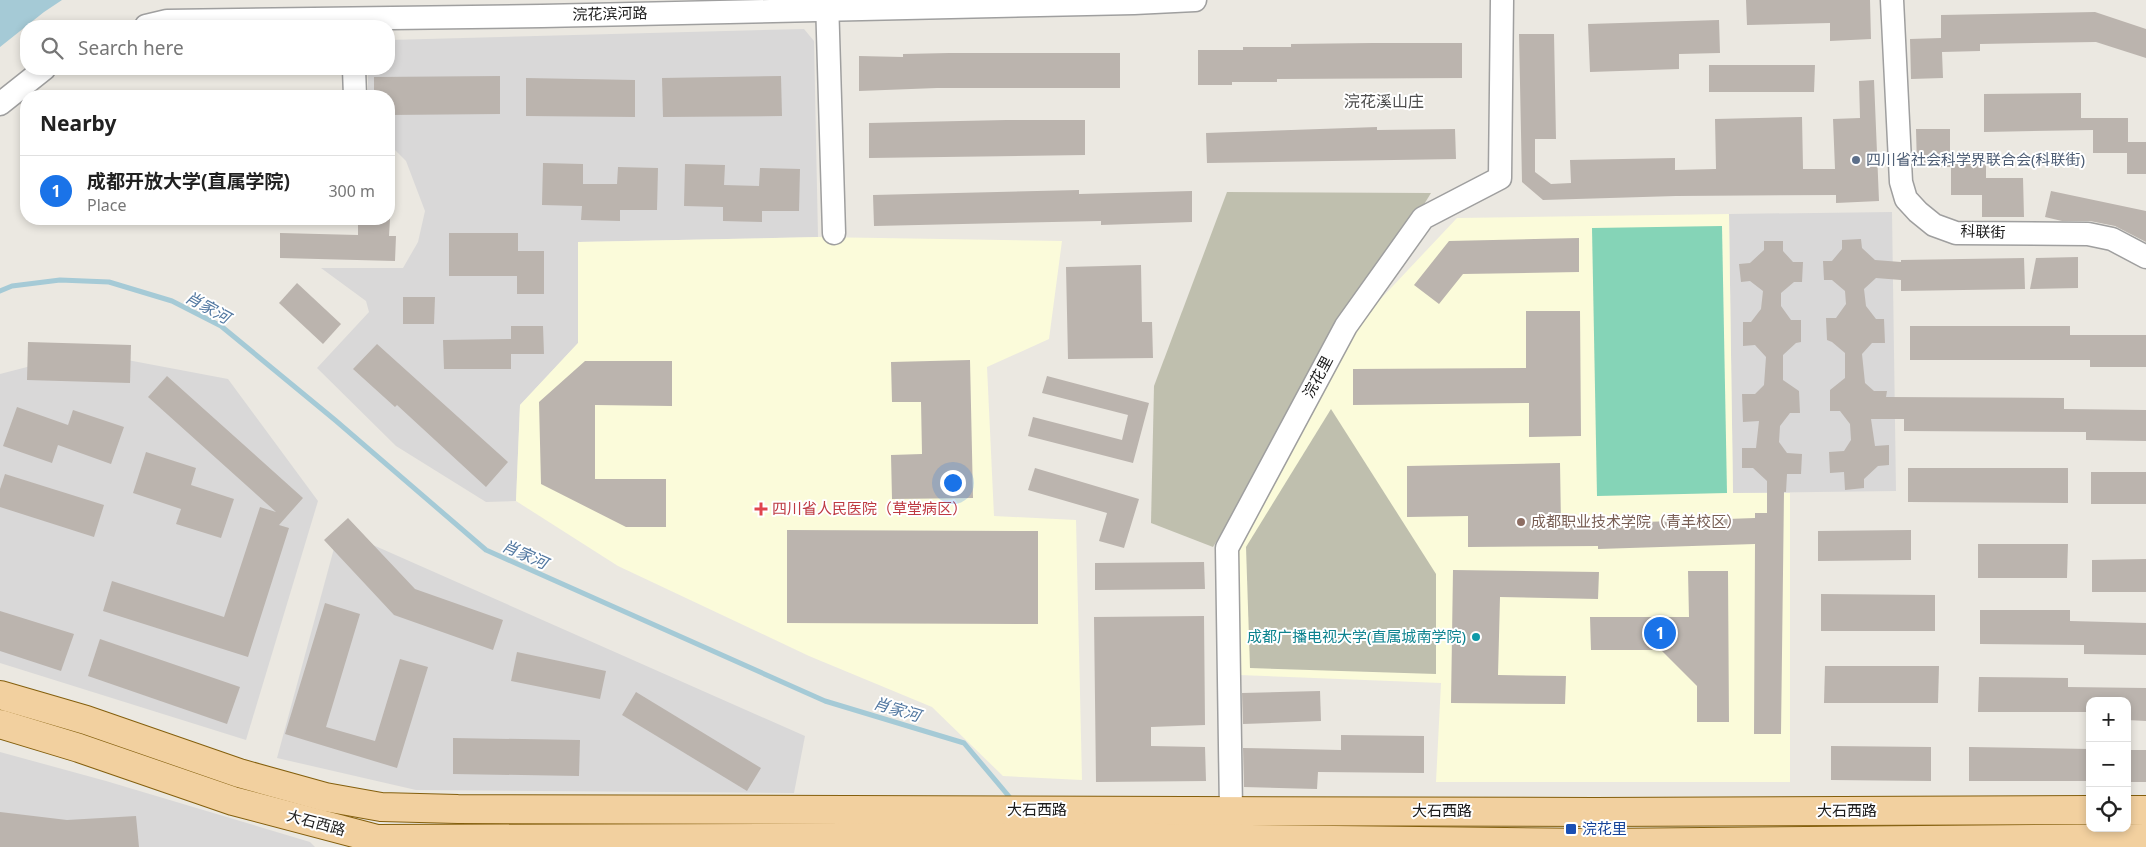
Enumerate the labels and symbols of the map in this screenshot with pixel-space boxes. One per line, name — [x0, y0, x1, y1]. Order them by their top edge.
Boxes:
street label: 浣花滨河路 — [572, 2, 648, 24]
district label: 浣花溪山庄 — [1344, 90, 1424, 112]
place label: 四川省社会科学界联合会(科联街) — [1866, 149, 2085, 169]
marker: 四川省社会科学界联合会(科联街) — [1850, 154, 1862, 166]
street label: 科联街 — [1960, 220, 2006, 242]
water label: 肖家河 — [182, 286, 237, 330]
street label: 浣花里 — [1298, 352, 1337, 401]
your location — [940, 470, 966, 496]
place label: 四川省人民医院（草堂病区） — [772, 498, 967, 518]
marker: 四川省人民医院（草堂病区） — [754, 502, 768, 516]
place label: 成都职业技术学院（青羊校区） — [1531, 511, 1741, 531]
marker: 成都职业技术学院（青羊校区） — [1515, 516, 1527, 528]
water label: 肖家河 — [499, 534, 554, 575]
pin: 1 — [1644, 614, 1676, 652]
place label: 成都广播电视大学(直属城南学院) — [1247, 626, 1466, 646]
marker: 成都广播电视大学(直属城南学院) — [1470, 631, 1482, 643]
water label: 肖家河 — [871, 691, 926, 727]
street label: 大石西路 — [1007, 799, 1067, 819]
street label: 大石西路 — [1412, 800, 1472, 820]
street label: 大石西路 — [1817, 800, 1877, 820]
street label: 大石西路 — [285, 805, 348, 839]
place label: 浣花里 — [1582, 818, 1627, 838]
marker: 浣花里 — [1564, 822, 1578, 836]

